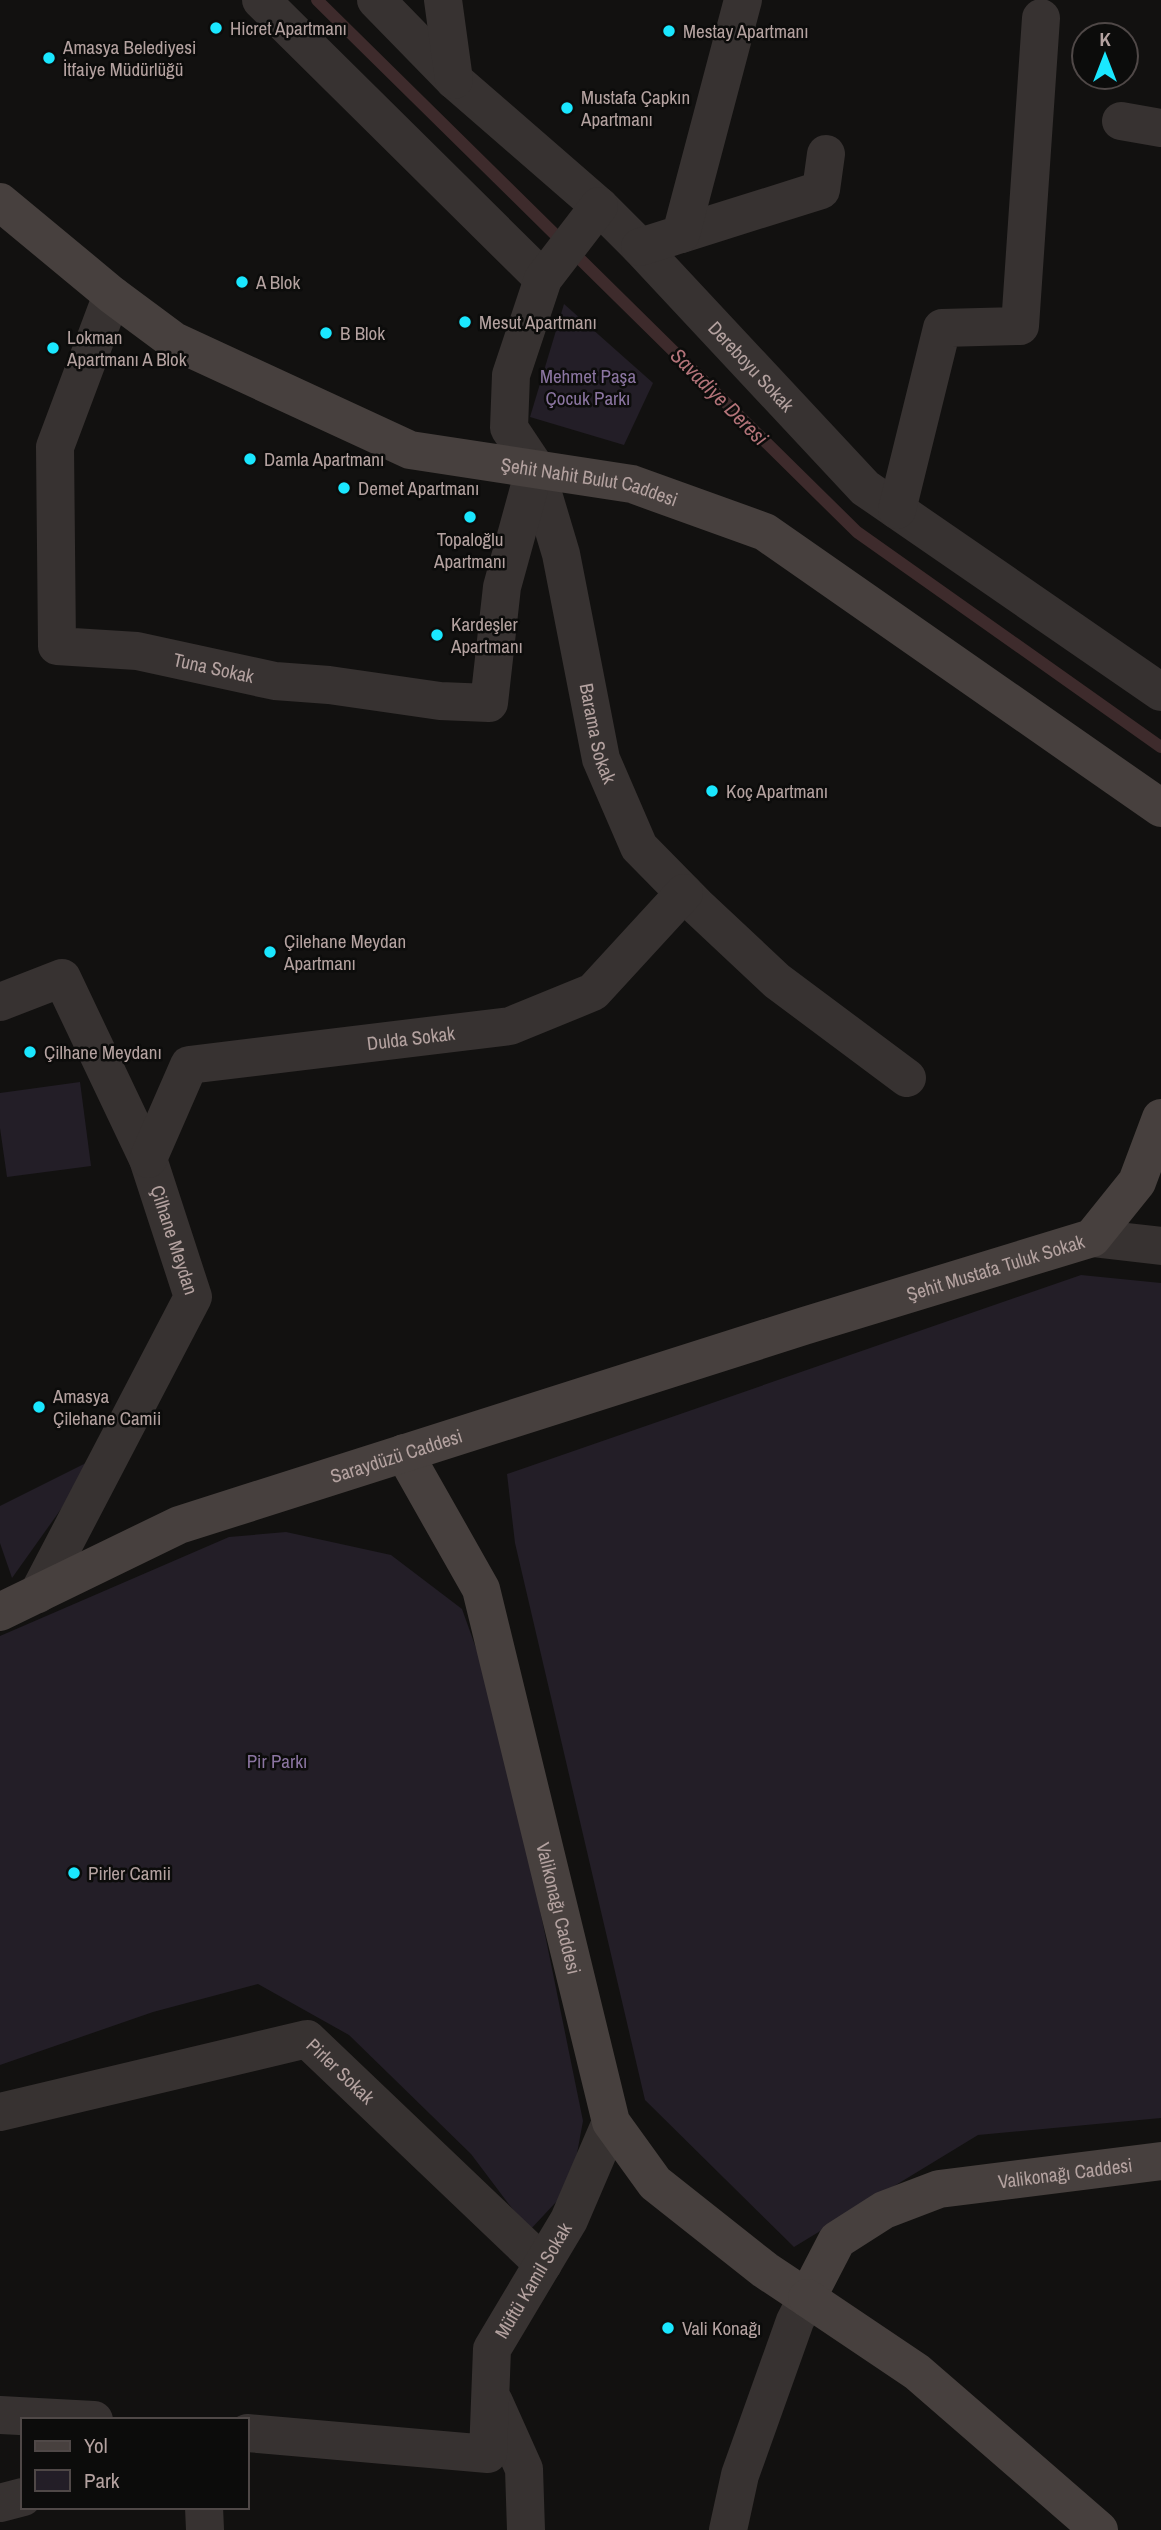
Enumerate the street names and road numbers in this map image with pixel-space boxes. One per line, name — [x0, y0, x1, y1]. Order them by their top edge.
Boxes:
street label: Dereboyu Sokak — [703, 315, 800, 417]
street label: Şehit Nahit Bulut Caddesi — [499, 451, 681, 512]
street label: Tuna Sokak — [171, 646, 257, 689]
street label: Barama Sokak — [574, 681, 623, 788]
street label: Dulda Sokak — [365, 1020, 456, 1056]
street label: Çilhane Meydan — [144, 1182, 204, 1298]
street label: Şehit Mustafa Tuluk Sokak — [903, 1228, 1088, 1307]
street label: Saraydüzü Caddesi — [327, 1423, 465, 1489]
street label: Valikonağı Caddesi — [530, 1840, 588, 1977]
street label: Pirler Sokak — [301, 2032, 380, 2110]
street label: Valikonağı Caddesi — [997, 2152, 1134, 2194]
street label: Müftü Kamil Sokak — [488, 2217, 578, 2343]

